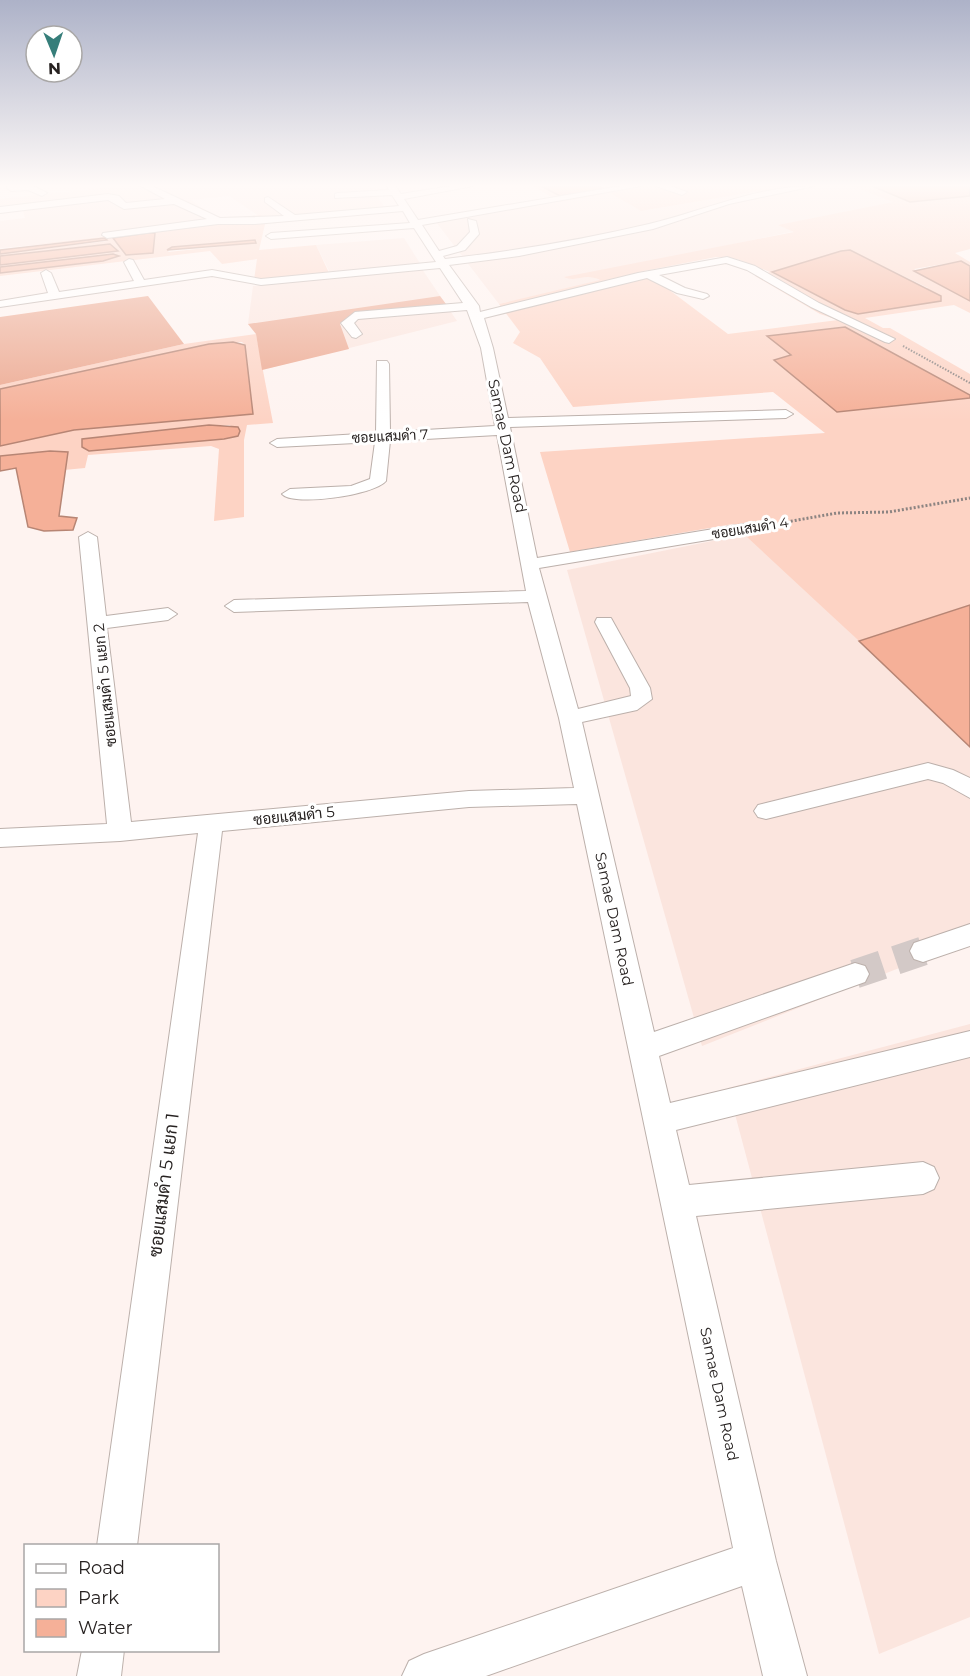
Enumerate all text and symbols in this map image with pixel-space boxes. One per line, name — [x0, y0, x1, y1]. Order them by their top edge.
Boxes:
north arrow — [24, 24, 84, 84]
text: N — [48, 59, 61, 78]
street label: Samae Dam Road — [484, 377, 531, 514]
street label: ซอยแสมดำ 7 — [351, 425, 429, 447]
street label: ซอยแสมดำ 4 — [710, 513, 791, 543]
street label: ซอยแสมดำ 5 แยก 2 — [89, 622, 120, 748]
street label: ซอยแสมดำ 5 — [252, 802, 336, 829]
street label: Samae Dam Road — [591, 850, 638, 987]
street label: ซอยแสมดำ 5 แยก 1 — [144, 1112, 184, 1258]
street label: Samae Dam Road — [696, 1325, 743, 1462]
legend — [24, 1544, 219, 1652]
text: Road — [78, 1557, 125, 1579]
text: Park — [78, 1587, 119, 1609]
text: Water — [78, 1617, 133, 1639]

